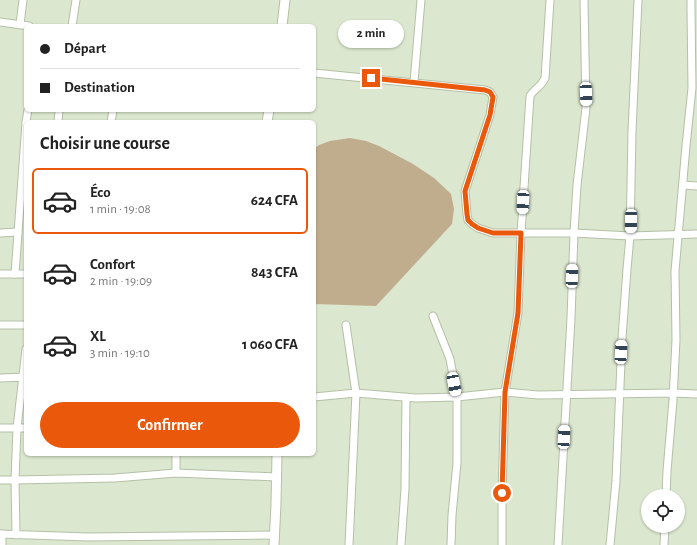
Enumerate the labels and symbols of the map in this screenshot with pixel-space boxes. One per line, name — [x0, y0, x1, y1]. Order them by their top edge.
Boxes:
callout: 2 min — [338, 20, 404, 48]
route end — [362, 69, 380, 87]
car — [580, 82, 592, 106]
car — [516, 190, 530, 214]
car — [625, 209, 637, 233]
car — [566, 264, 578, 288]
car — [614, 340, 628, 364]
car — [446, 371, 462, 397]
car — [557, 425, 571, 449]
route start — [493, 484, 511, 502]

